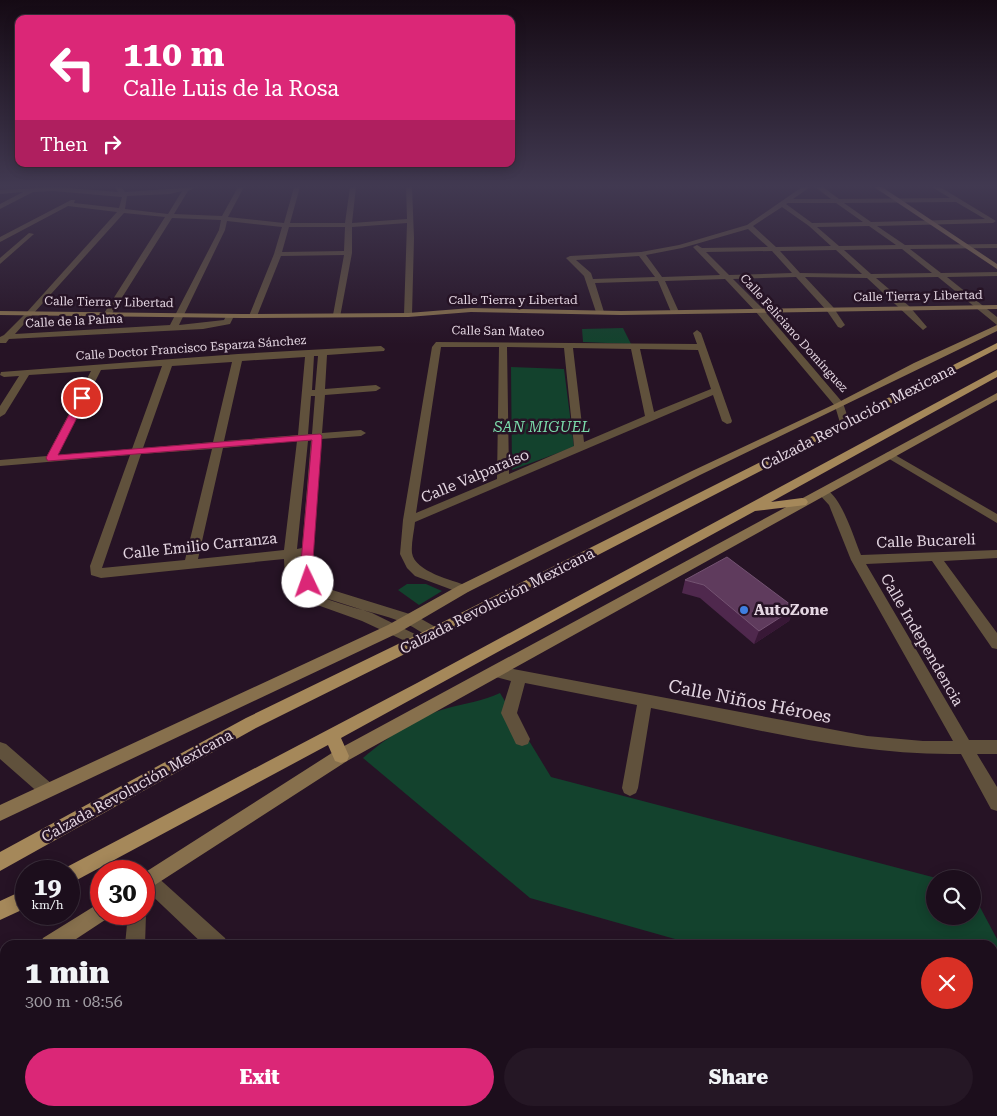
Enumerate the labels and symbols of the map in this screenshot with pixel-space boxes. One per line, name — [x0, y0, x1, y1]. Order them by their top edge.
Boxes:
street label: Calle Feliciano Domínguez — [737, 271, 851, 395]
street label: Calle Tierra y Libertad — [853, 288, 983, 304]
street label: Calle Tierra y Libertad — [448, 293, 578, 307]
street label: Calle Tierra y Libertad — [44, 294, 174, 310]
street label: Calle de la Palma — [25, 311, 124, 331]
street label: Calle San Mateo — [451, 323, 545, 339]
street label: Calle Doctor Francisco Esparza Sánchez — [75, 333, 307, 363]
street label: Calzada Revolución Mexicana — [758, 360, 958, 474]
pin — [61, 377, 103, 419]
park label: SAN MIGUEL — [492, 418, 591, 436]
street label: Calle Valparaíso — [418, 445, 532, 507]
street label: Calle Emilio Carranza — [122, 529, 278, 563]
street label: Calle Bucareli — [876, 530, 976, 552]
street label: Calzada Revolución Mexicana — [397, 544, 597, 658]
position arrow — [281, 555, 333, 607]
street label: Calle Independencia — [877, 571, 967, 709]
place label: AutoZone — [754, 601, 829, 619]
marker: AutoZone — [738, 604, 750, 616]
street label: Calle Niños Héroes — [667, 675, 833, 727]
street label: Calzada Revolución Mexicana — [38, 726, 236, 846]
speed limit sign: 30 — [90, 860, 155, 925]

